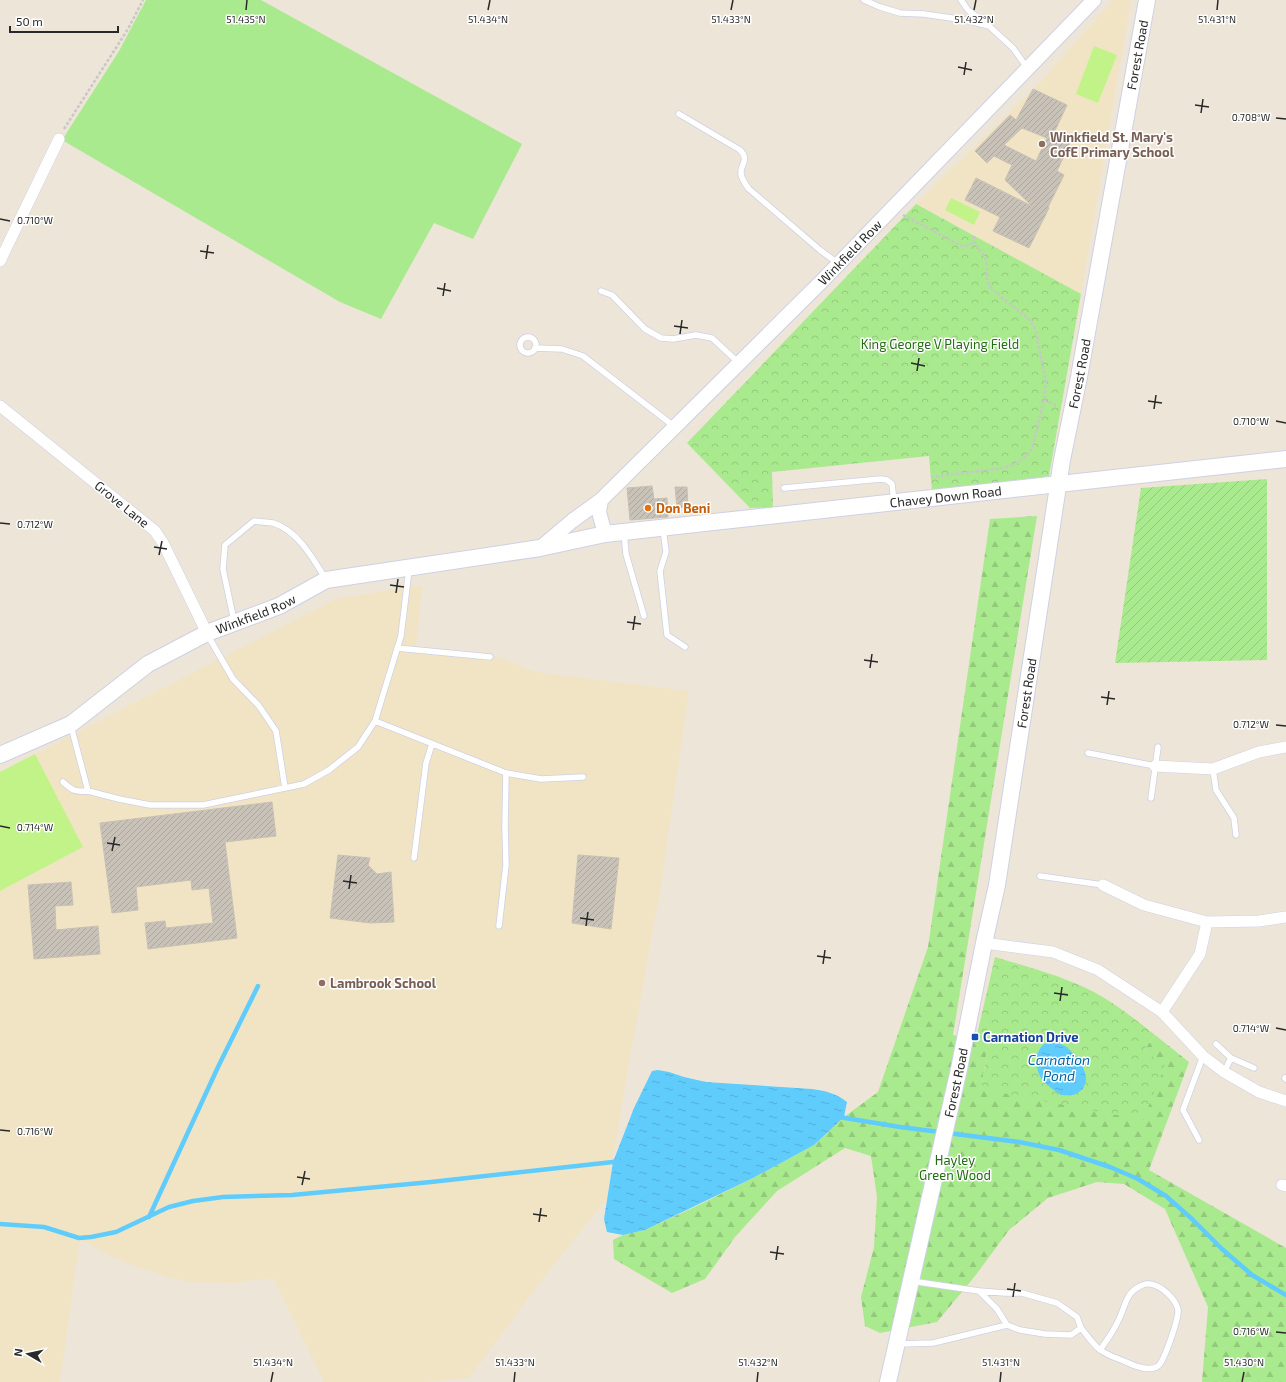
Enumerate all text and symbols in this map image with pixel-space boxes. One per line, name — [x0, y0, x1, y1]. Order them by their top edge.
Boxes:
scale bar — [10, 8, 118, 34]
text: 51.435°N — [226, 13, 266, 25]
text: 51.434°N — [468, 13, 508, 25]
text: 51.433°N — [711, 13, 751, 25]
text: 51.432°N — [954, 13, 994, 25]
text: 51.431°N — [1198, 13, 1236, 25]
text: 50 m — [16, 14, 43, 28]
street label: Forest Road — [1123, 19, 1151, 91]
text: 0.708°W — [1232, 111, 1271, 123]
place label: Winkfield St. Mary's CofE Primary School — [1050, 129, 1175, 160]
marker: Winkfield St. Mary's CofE Primary School — [1037, 139, 1047, 149]
text: 0.710°W — [17, 214, 54, 226]
street label: Winkfield Row — [814, 216, 885, 288]
park label: King George V Playing Field — [861, 336, 1019, 352]
street label: Forest Road — [1065, 337, 1094, 410]
text: 0.710°W — [1233, 415, 1270, 427]
street label: Grove Lane — [91, 477, 153, 531]
street label: Chavey Down Road — [889, 482, 1003, 511]
place label: Don Beni — [656, 500, 710, 516]
marker: Don Beni — [643, 503, 653, 513]
text: 0.712°W — [17, 518, 53, 530]
street label: Winkfield Row — [213, 590, 299, 637]
street label: Forest Road — [1013, 657, 1040, 729]
text: 0.712°W — [1233, 718, 1269, 730]
text: 0.714°W — [17, 821, 54, 833]
place label: Lambrook School — [330, 975, 437, 991]
marker: Lambrook School — [317, 978, 327, 988]
text: 0.714°W — [1233, 1022, 1270, 1034]
place label: Carnation Drive — [983, 1029, 1079, 1045]
marker: Carnation Drive — [970, 1032, 980, 1042]
street label: Forest Road — [940, 1046, 971, 1119]
water label: Carnation Pond — [1028, 1051, 1090, 1084]
text: 0.716°W — [17, 1125, 53, 1137]
park label: Hayley Green Wood — [919, 1152, 991, 1183]
text: 0.716°W — [1233, 1325, 1269, 1337]
north arrow — [8, 1334, 48, 1374]
text: N — [11, 1347, 25, 1357]
text: 51.434°N — [253, 1356, 293, 1368]
text: 51.433°N — [495, 1356, 535, 1368]
text: 51.432°N — [738, 1356, 778, 1368]
text: 51.431°N — [982, 1356, 1020, 1368]
text: 51.430°N — [1224, 1356, 1264, 1368]

